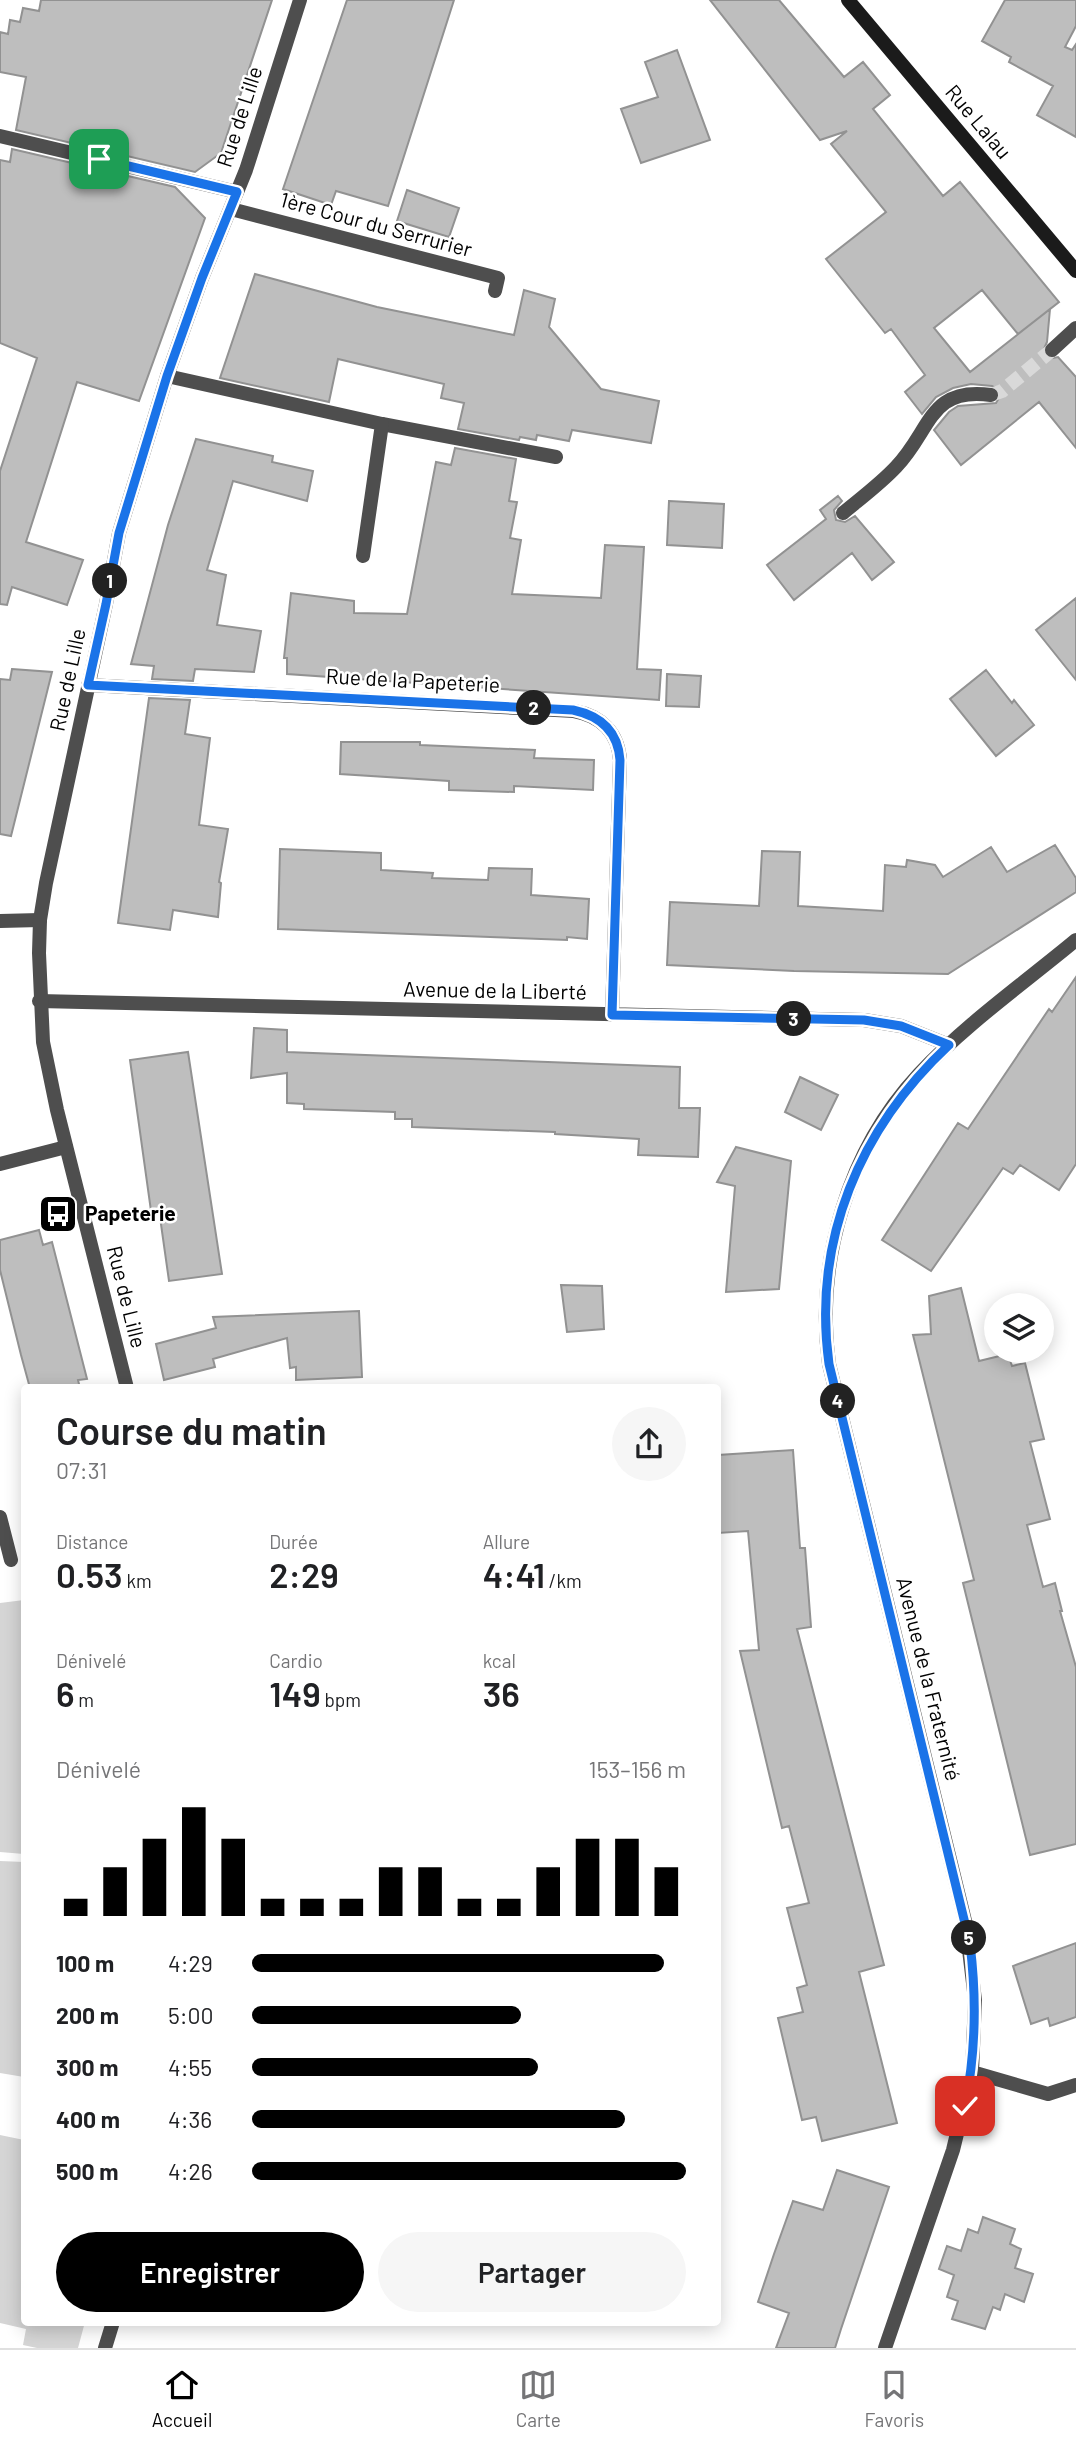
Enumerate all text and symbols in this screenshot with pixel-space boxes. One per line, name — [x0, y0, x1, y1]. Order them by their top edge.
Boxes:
street label: Rue de Lille — [211, 63, 267, 170]
street label: Rue Lalau — [941, 79, 1017, 163]
pin — [69, 129, 129, 189]
icon: arrive — [80, 140, 118, 178]
street label: 1ère Cour du Serrurier — [278, 186, 475, 261]
pin: 1 — [92, 564, 128, 598]
text: 1 — [106, 569, 113, 592]
street label: Rue de Lille — [43, 626, 90, 733]
street label: Rue de la Papeterie — [325, 662, 501, 697]
pin: 2 — [516, 690, 552, 726]
text: 2 — [528, 696, 539, 719]
street label: Avenue de la Liberté — [403, 975, 587, 1004]
pin: 3 — [776, 1002, 812, 1036]
text: 3 — [788, 1007, 799, 1030]
bus stop icon: Papeterie — [37, 1193, 79, 1235]
place label: Papeterie — [85, 1200, 176, 1225]
street label: Rue de Lille — [103, 1243, 152, 1350]
map controls — [984, 1293, 1054, 1363]
button: layers — [984, 1293, 1054, 1363]
pin: 4 — [820, 1384, 856, 1418]
text: 4 — [832, 1389, 843, 1412]
text: Course du matin — [56, 1407, 327, 1453]
button: share — [612, 1407, 686, 1481]
text: 07:31 — [56, 1456, 107, 1484]
text: Distance — [56, 1530, 128, 1553]
text: Durée — [269, 1530, 318, 1553]
text: Allure — [483, 1530, 530, 1553]
text: 0.53 — [56, 1553, 123, 1595]
text: 2:29 — [269, 1553, 339, 1595]
text: 4:41 — [483, 1553, 545, 1595]
text: km — [123, 1569, 152, 1592]
text: /km — [545, 1569, 582, 1592]
street label: Avenue de la Fraternité — [892, 1574, 967, 1783]
text: Dénivelé — [56, 1649, 126, 1672]
text: Cardio — [269, 1649, 323, 1672]
text: kcal — [483, 1649, 516, 1672]
text: 6 — [56, 1672, 75, 1714]
text: 149 — [269, 1672, 321, 1714]
text: 36 — [483, 1672, 520, 1714]
text: m — [75, 1688, 94, 1711]
text: bpm — [321, 1688, 361, 1711]
text: Dénivelé — [56, 1755, 141, 1783]
text: 153–156 m — [589, 1755, 686, 1783]
pin: 5 — [951, 1920, 986, 1955]
text: 5 — [963, 1926, 974, 1949]
text: 100 m — [56, 1949, 114, 1977]
text: 4:29 — [168, 1949, 213, 1977]
text: 200 m — [56, 2001, 119, 2029]
text: 5:00 — [168, 2001, 214, 2029]
text: 300 m — [56, 2053, 118, 2081]
text: 4:55 — [168, 2053, 212, 2081]
pin — [935, 2076, 995, 2136]
icon: check — [946, 2087, 984, 2125]
text: 400 m — [56, 2105, 120, 2133]
text: 4:36 — [168, 2105, 212, 2133]
text: 500 m — [56, 2157, 118, 2185]
text: 4:26 — [168, 2157, 213, 2185]
button: Enregistrer — [56, 2232, 364, 2312]
button: Partager — [378, 2232, 686, 2312]
tab: Accueil — [152, 2366, 212, 2431]
tab: Carte — [516, 2366, 561, 2431]
tab: Favoris — [864, 2366, 924, 2431]

